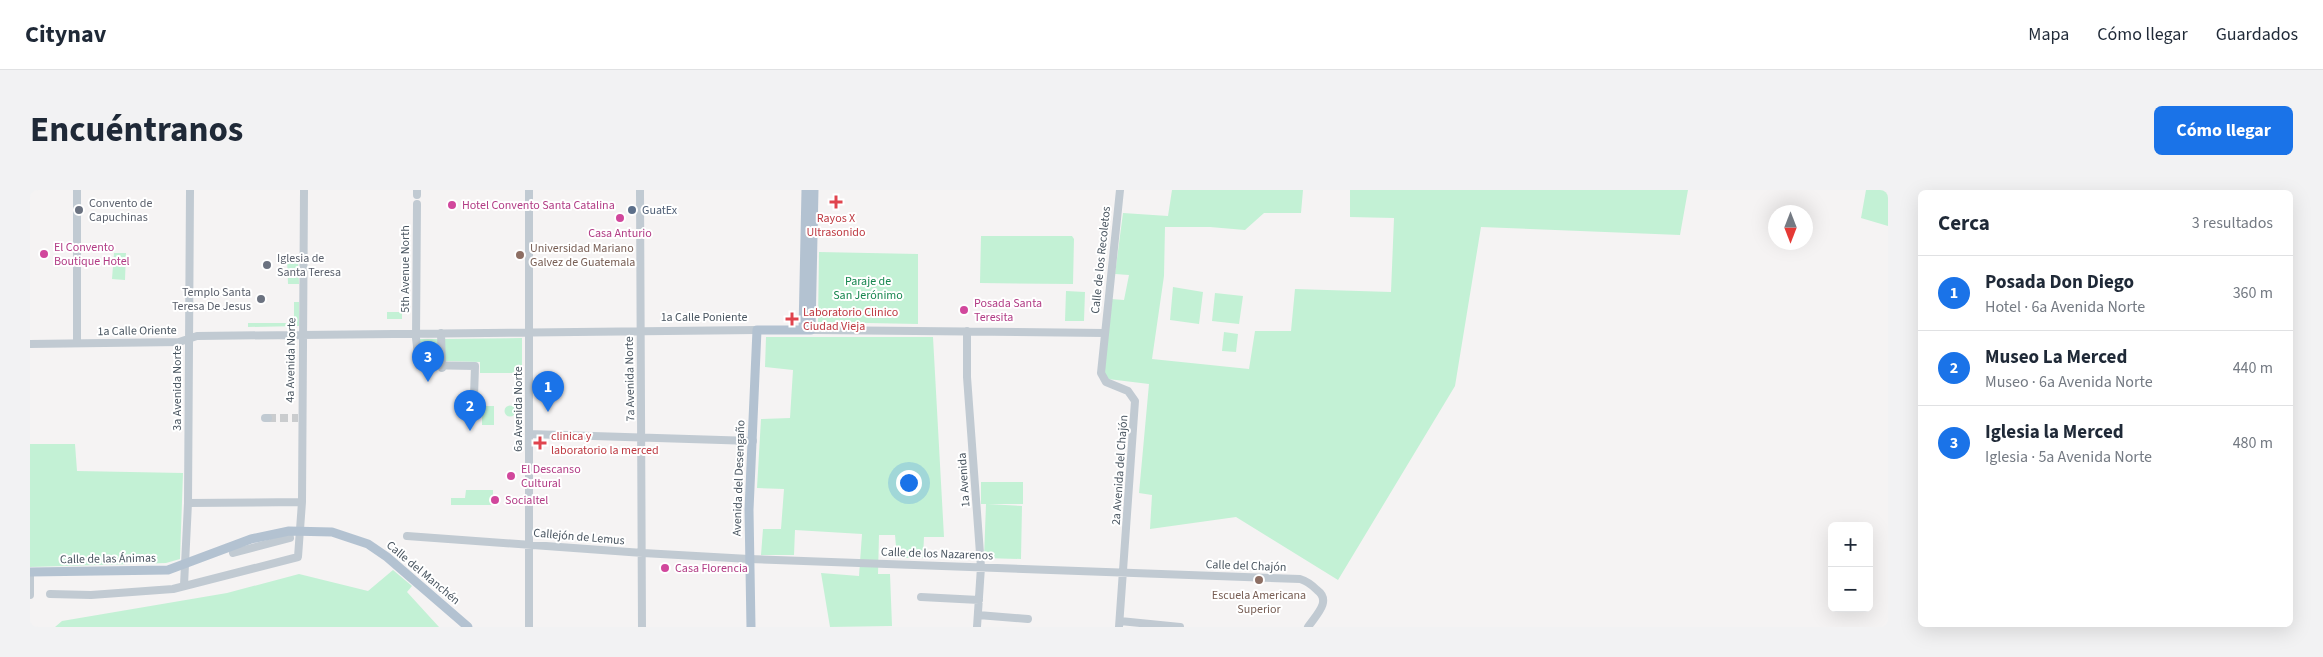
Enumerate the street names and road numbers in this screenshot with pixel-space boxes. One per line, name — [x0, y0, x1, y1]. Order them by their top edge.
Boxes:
street label: Calle de los Recoletos — [1087, 205, 1115, 315]
street label: 5th Avenue North — [397, 225, 414, 313]
street label: 1a Calle Poniente — [661, 309, 747, 326]
street label: 4a Avenida Norte — [282, 317, 300, 403]
street label: 1a Calle Oriente — [97, 322, 177, 340]
street label: 7a Avenida Norte — [621, 336, 639, 422]
street label: 3a Avenida Norte — [169, 345, 186, 431]
street label: 6a Avenida Norte — [510, 366, 527, 452]
street label: 2a Avenida del Chajón — [1108, 414, 1132, 526]
street label: Avenida del Desengaño — [728, 419, 750, 537]
street label: 1a Avenida — [954, 452, 974, 508]
street label: Callejón de Lemus — [533, 525, 625, 549]
street label: Calle del Manchén — [383, 537, 463, 609]
street label: Calle de los Nazarenos — [881, 544, 993, 564]
street label: Calle de las Ánimas — [60, 550, 156, 568]
street label: Calle del Chajón — [1205, 556, 1287, 576]

